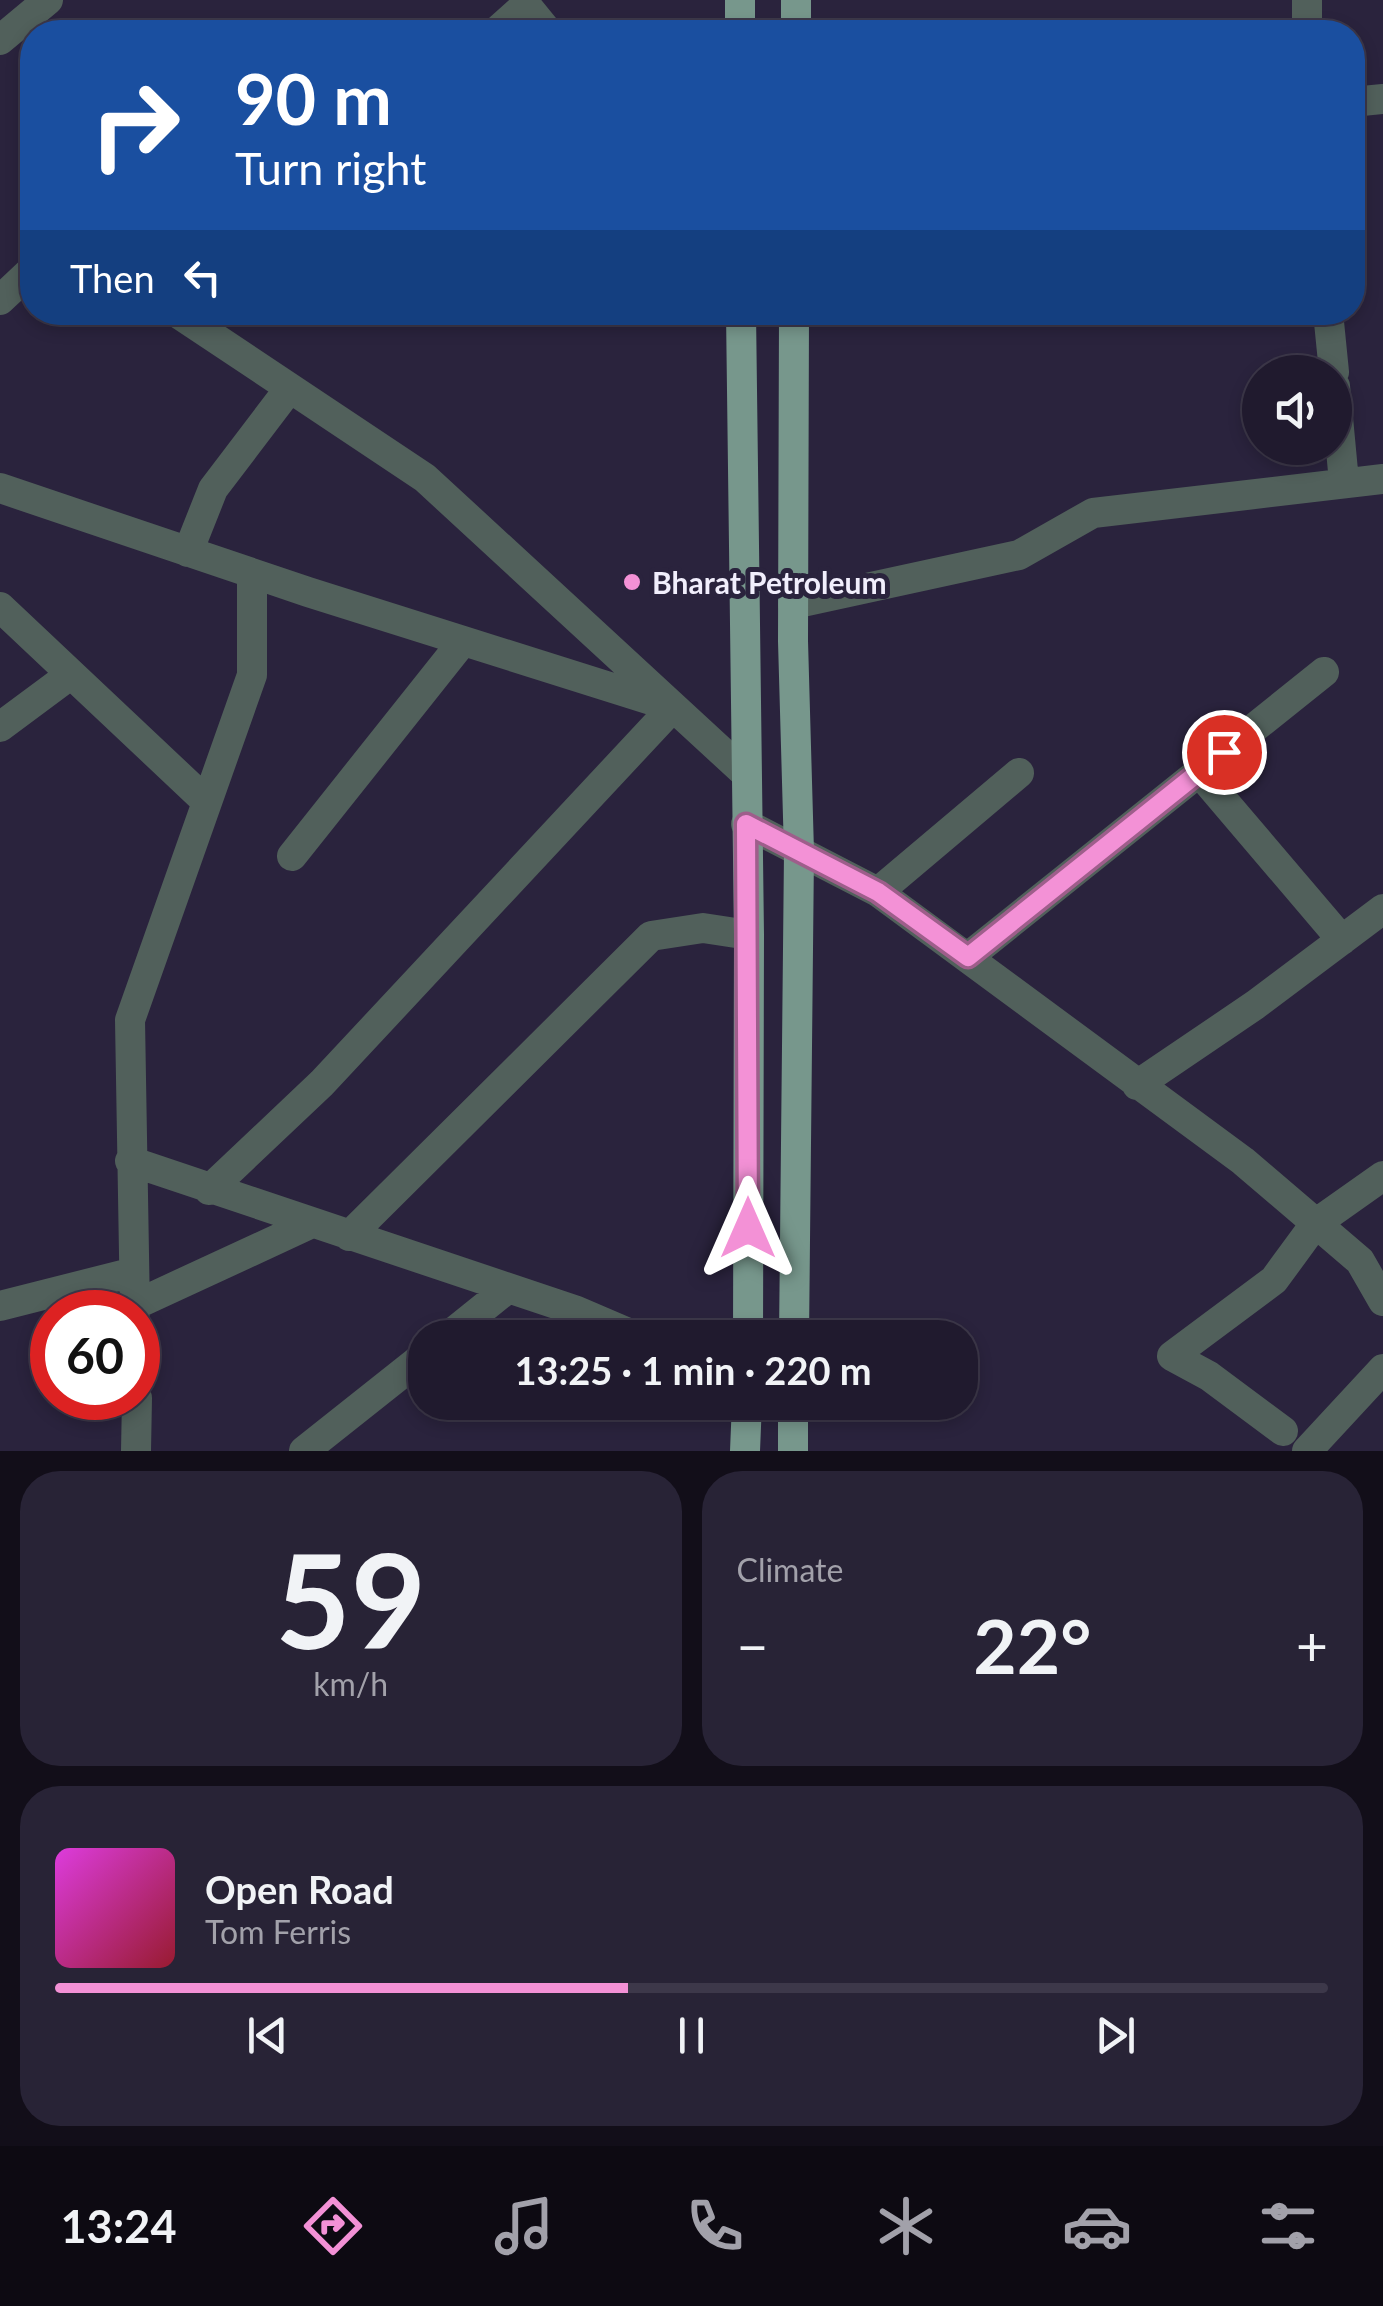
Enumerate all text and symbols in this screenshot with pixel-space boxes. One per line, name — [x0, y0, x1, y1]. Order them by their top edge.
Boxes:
text: 90 m — [235, 56, 392, 140]
icon: right — [70, 60, 200, 190]
text: Turn right — [235, 141, 426, 195]
icon: left — [175, 250, 230, 305]
text: Then — [70, 255, 155, 301]
map controls — [1242, 355, 1352, 465]
button: sound — [1242, 355, 1352, 465]
place label: Bharat Petroleum — [652, 564, 887, 600]
marker: Bharat Petroleum — [621, 571, 643, 593]
pin — [1182, 710, 1267, 795]
icon: arrive — [1197, 725, 1252, 780]
position arrow — [696, 1176, 800, 1280]
speed limit sign: 60 — [30, 1290, 160, 1420]
text: 13:25 · 1 min · 220 m — [514, 1347, 872, 1393]
text: 59 — [275, 1521, 426, 1677]
text: Climate — [737, 1550, 843, 1589]
text: 22° — [973, 1600, 1091, 1690]
text: − — [737, 1612, 768, 1678]
text: + — [1296, 1612, 1328, 1678]
text: km/h — [313, 1664, 388, 1703]
text: Open Road — [205, 1866, 394, 1912]
text: Tom Ferris — [205, 1912, 351, 1951]
icon: previous — [240, 2008, 295, 2063]
icon: pause — [664, 2008, 719, 2063]
icon: next — [1088, 2008, 1143, 2063]
icon: directions — [298, 2191, 368, 2261]
icon: music — [489, 2191, 559, 2261]
icon: phone — [680, 2191, 750, 2261]
icon: climate — [871, 2191, 941, 2261]
icon: car — [1062, 2191, 1132, 2261]
icon: filters — [1253, 2191, 1323, 2261]
text: 13:24 — [61, 2199, 177, 2253]

